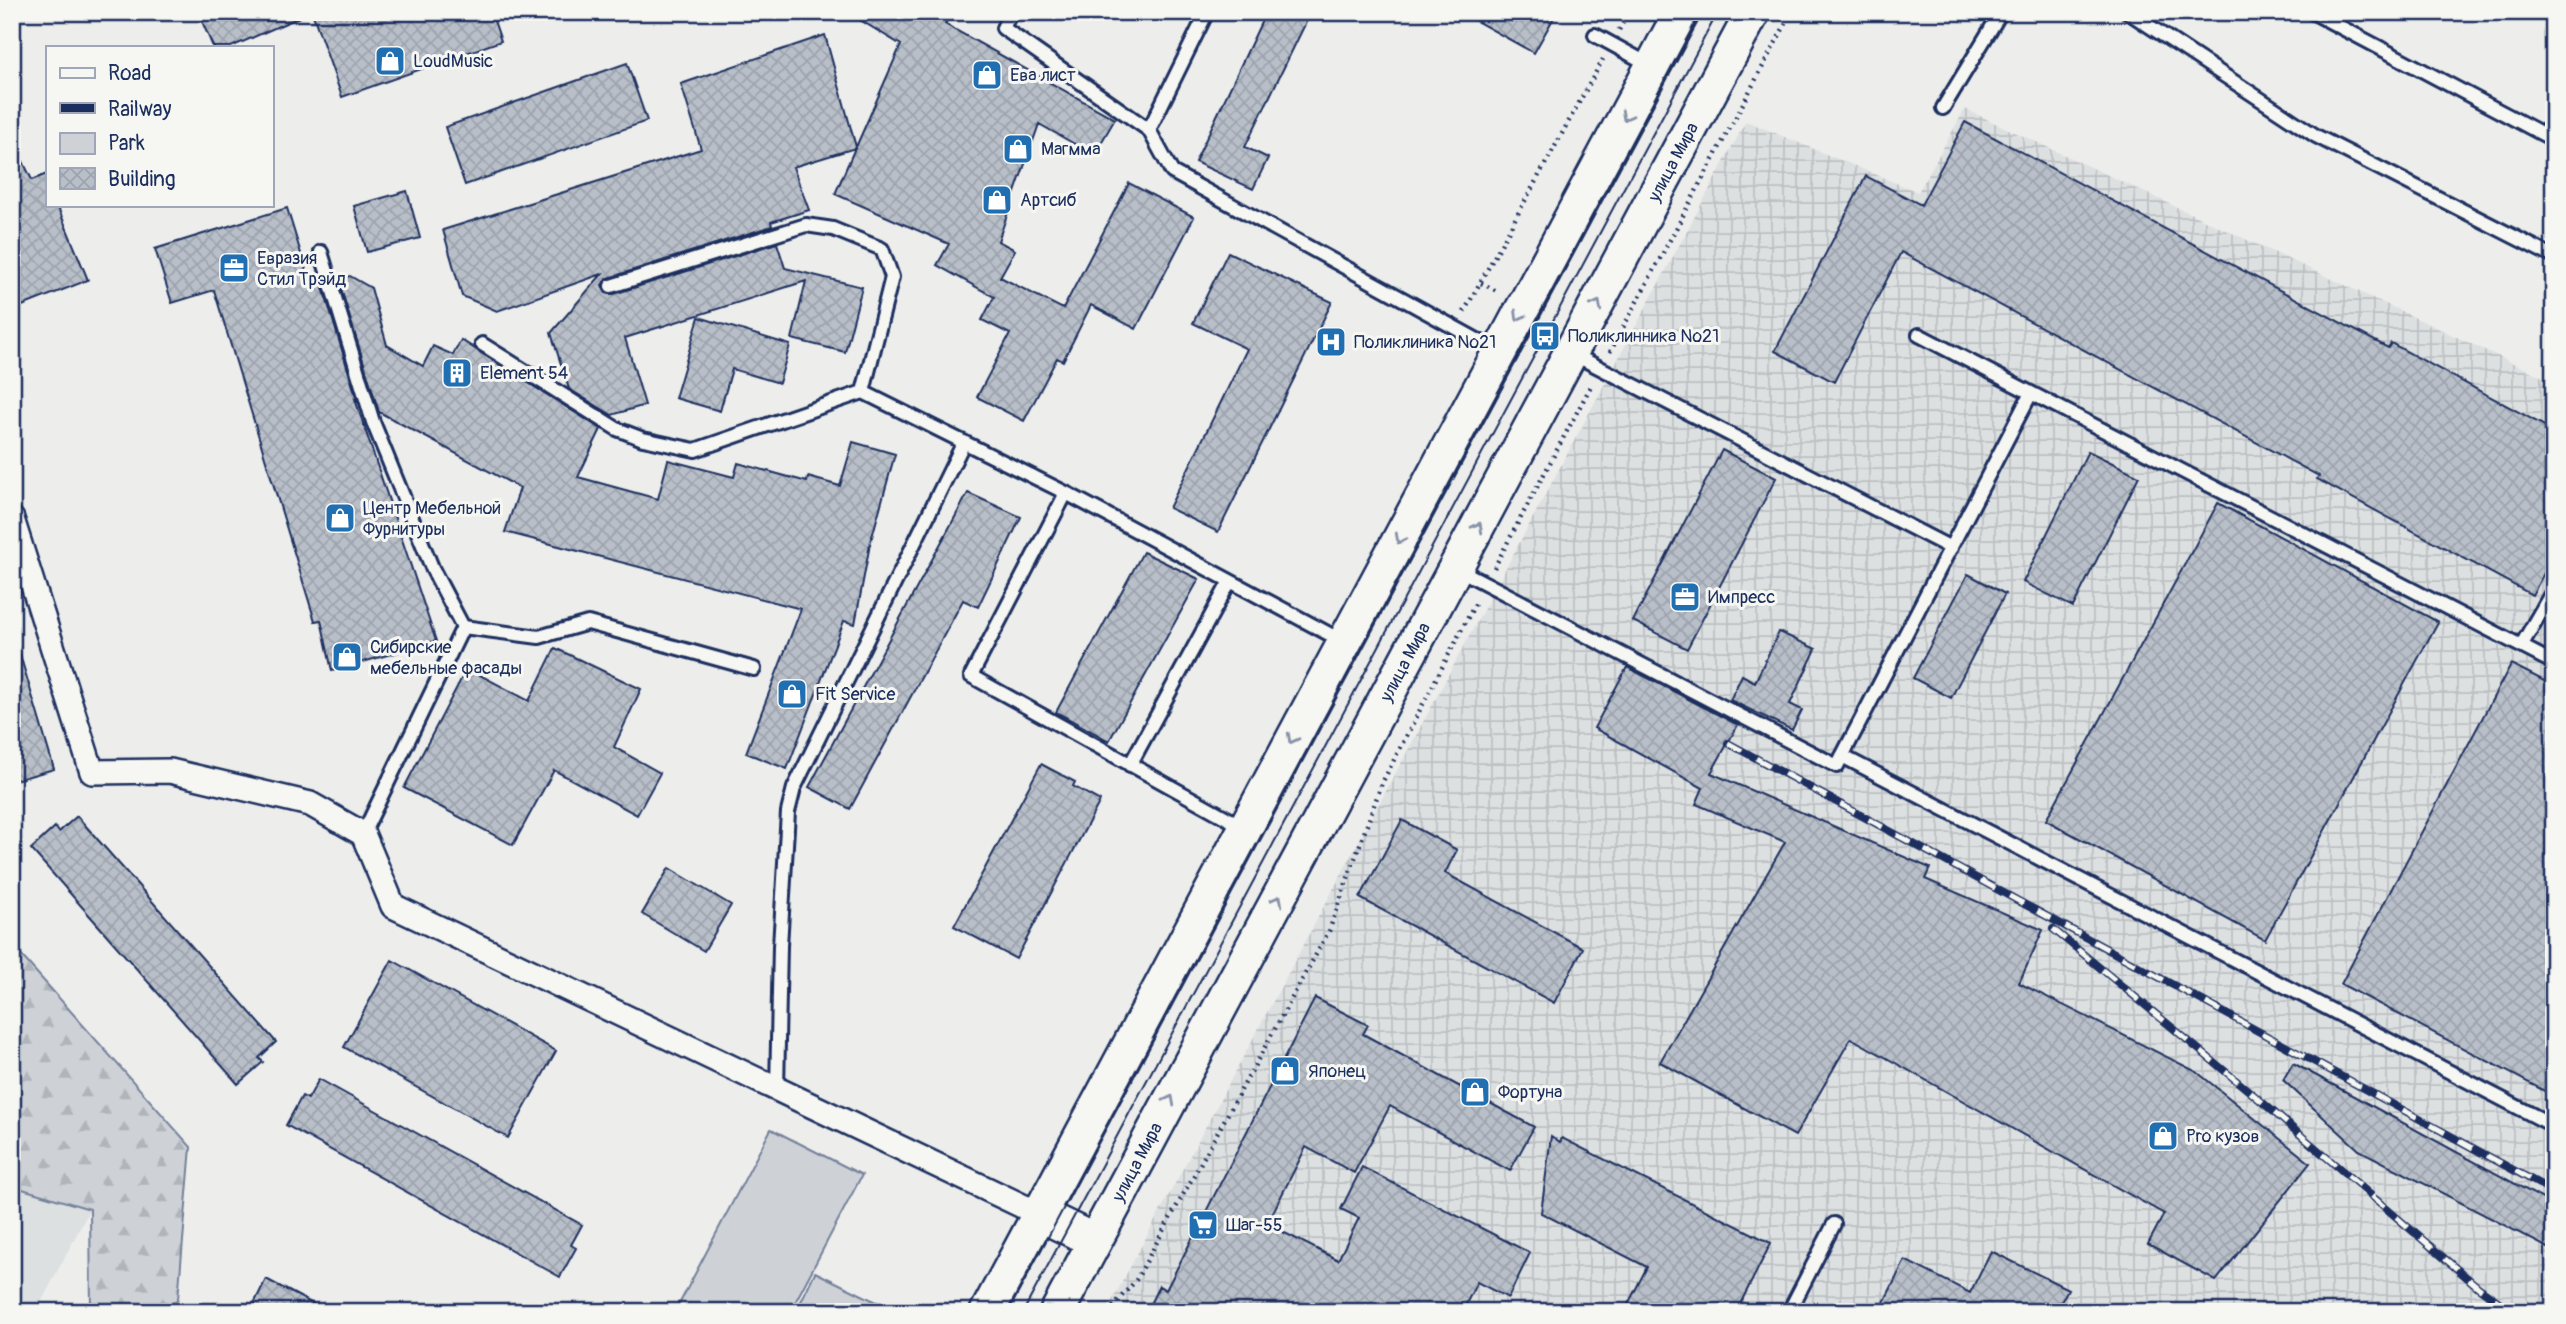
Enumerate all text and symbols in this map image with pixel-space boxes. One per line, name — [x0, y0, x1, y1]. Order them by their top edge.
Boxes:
shop icon: LoudMusic — [373, 44, 407, 78]
legend — [46, 46, 273, 206]
place label: LoudMusic — [413, 50, 493, 73]
shop icon: Ева лист — [970, 58, 1004, 92]
text: Road — [108, 60, 152, 87]
place label: Ева лист — [1010, 64, 1076, 87]
text: Railway — [108, 96, 172, 123]
one-way arrow — [1620, 108, 1634, 121]
street label: улица Мира — [1642, 119, 1704, 207]
text: Park — [108, 130, 145, 157]
shop icon: Магмма — [1001, 132, 1035, 166]
place label: Магмма — [1041, 138, 1101, 161]
text: Building — [108, 166, 175, 193]
shop icon: Артсиб — [980, 183, 1014, 217]
place label: Артсиб — [1020, 189, 1077, 212]
place label: Евразия Стил Трэйд — [257, 247, 346, 291]
office icon: Евразия Стил Трэйд — [217, 251, 251, 285]
one-way arrow — [1589, 299, 1602, 312]
one-way arrow — [1513, 309, 1527, 322]
bus stop icon: Поликлинника №21 — [1528, 319, 1562, 353]
hospital icon: Поликлиника №21 — [1314, 325, 1348, 359]
place label: Поликлинника №21 — [1568, 325, 1719, 348]
place label: Поликлиника №21 — [1354, 331, 1496, 354]
building icon: Element 54 — [440, 356, 474, 390]
place label: Element 54 — [480, 362, 569, 385]
place label: Центр Мебельной Фурнитуры — [363, 497, 501, 541]
shop icon: Центр Мебельной Фурнитуры — [323, 501, 357, 535]
one-way arrow — [1470, 521, 1483, 534]
one-way arrow — [1394, 531, 1408, 544]
office icon: Импресс — [1668, 580, 1702, 614]
place label: Импресс — [1708, 586, 1775, 609]
street label: улица Мира — [1374, 619, 1436, 707]
place label: Сибирские мебельные фасады — [370, 636, 522, 680]
shop icon: Сибирские мебельные фасады — [330, 640, 364, 674]
shop icon: Fit Service — [775, 677, 809, 711]
place label: Fit Service — [815, 683, 895, 706]
one-way arrow — [1287, 732, 1301, 744]
one-way arrow — [1270, 895, 1283, 907]
shop icon: Японец — [1268, 1054, 1302, 1088]
place label: Японец — [1308, 1060, 1366, 1083]
shop icon: Фортуна — [1458, 1075, 1492, 1109]
place label: Фортуна — [1498, 1081, 1562, 1104]
one-way arrow — [1162, 1095, 1176, 1108]
street label: улица Мира — [1106, 1119, 1168, 1207]
shop icon: Pro кузов — [2146, 1119, 2180, 1153]
place label: Pro кузов — [2186, 1125, 2259, 1148]
supermarket icon: Шаг-55 — [1186, 1208, 1220, 1242]
place label: Шаг-55 — [1226, 1214, 1282, 1237]

